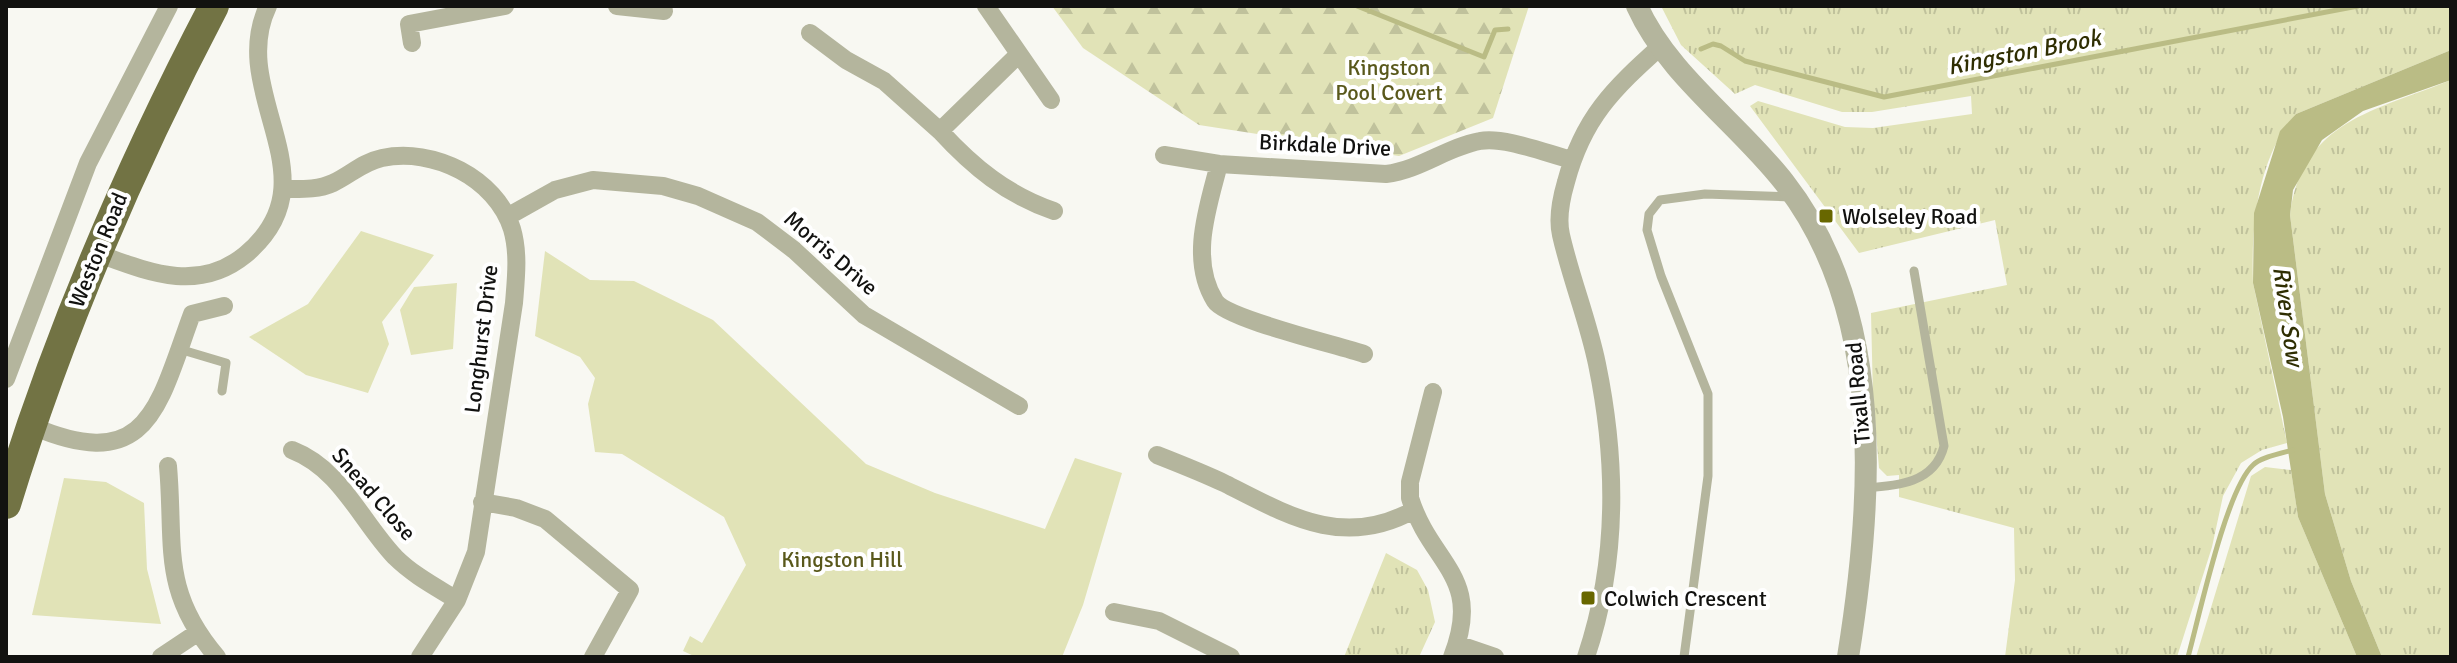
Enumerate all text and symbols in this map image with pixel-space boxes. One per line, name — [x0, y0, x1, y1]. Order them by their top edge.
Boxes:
water label: Kingston Brook — [1945, 22, 2105, 82]
park label: Kingston Pool Covert — [1335, 54, 1443, 106]
street label: Birkdale Drive — [1258, 128, 1392, 162]
street label: Weston Road — [63, 189, 133, 311]
place label: Wolseley Road — [1842, 203, 1978, 230]
street label: Morris Drive — [779, 205, 883, 301]
marker: Wolseley Road — [1817, 207, 1835, 225]
street label: Longhurst Drive — [458, 263, 504, 415]
water label: River Sow — [2266, 264, 2310, 370]
street label: Tixall Road — [1840, 341, 1876, 445]
street label: Snead Close — [326, 442, 422, 546]
park label: Kingston Hill — [781, 546, 903, 573]
place label: Colwich Crescent — [1604, 585, 1767, 612]
marker: Colwich Crescent — [1579, 589, 1597, 607]

